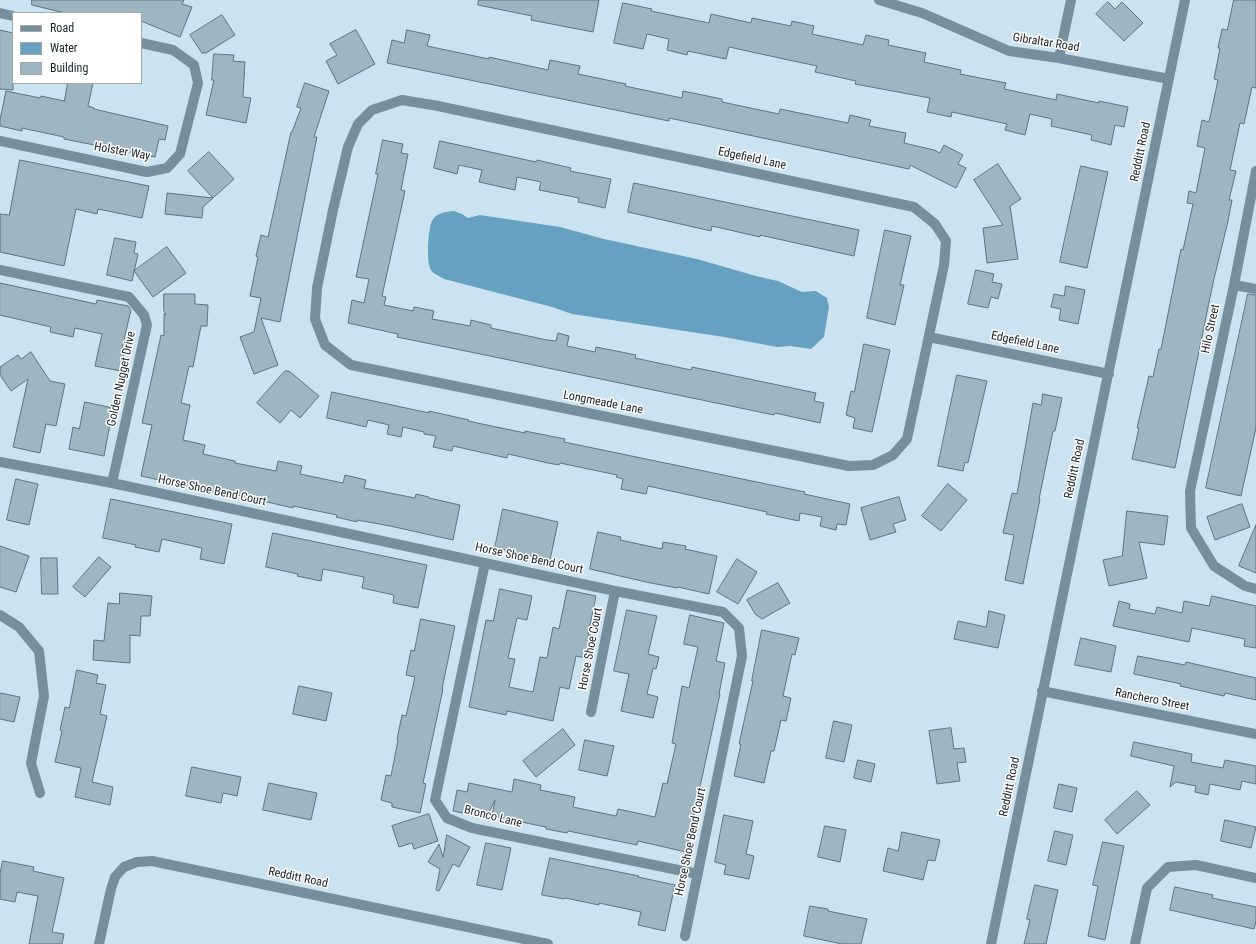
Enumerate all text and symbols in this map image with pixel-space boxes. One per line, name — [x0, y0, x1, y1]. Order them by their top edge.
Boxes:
legend — [12, 12, 142, 84]
text: Road — [50, 21, 74, 35]
street label: Gibraltar Road — [1012, 31, 1080, 55]
text: Water — [50, 41, 78, 55]
text: Building — [50, 61, 88, 75]
street label: Redditt Road — [1128, 121, 1154, 183]
street label: Holster Way — [93, 140, 151, 164]
street label: Edgefield Lane — [717, 145, 787, 173]
street label: Hilo Street — [1199, 303, 1223, 355]
street label: Edgefield Lane — [990, 329, 1060, 357]
street label: Golden Nugget Drive — [105, 330, 139, 428]
street label: Longmeade Lane — [562, 388, 644, 418]
street label: Redditt Road — [1062, 438, 1088, 500]
street label: Horse Shoe Bend Court — [157, 472, 267, 510]
street label: Horse Shoe Bend Court — [474, 540, 584, 578]
street label: Horse Shoe Court — [576, 607, 606, 691]
street label: Ranchero Street — [1114, 686, 1190, 714]
street label: Redditt Road — [997, 756, 1023, 818]
street label: Horse Shoe Bend Court — [672, 787, 710, 897]
street label: Bronco Lane — [463, 803, 523, 831]
street label: Redditt Road — [267, 865, 329, 891]

